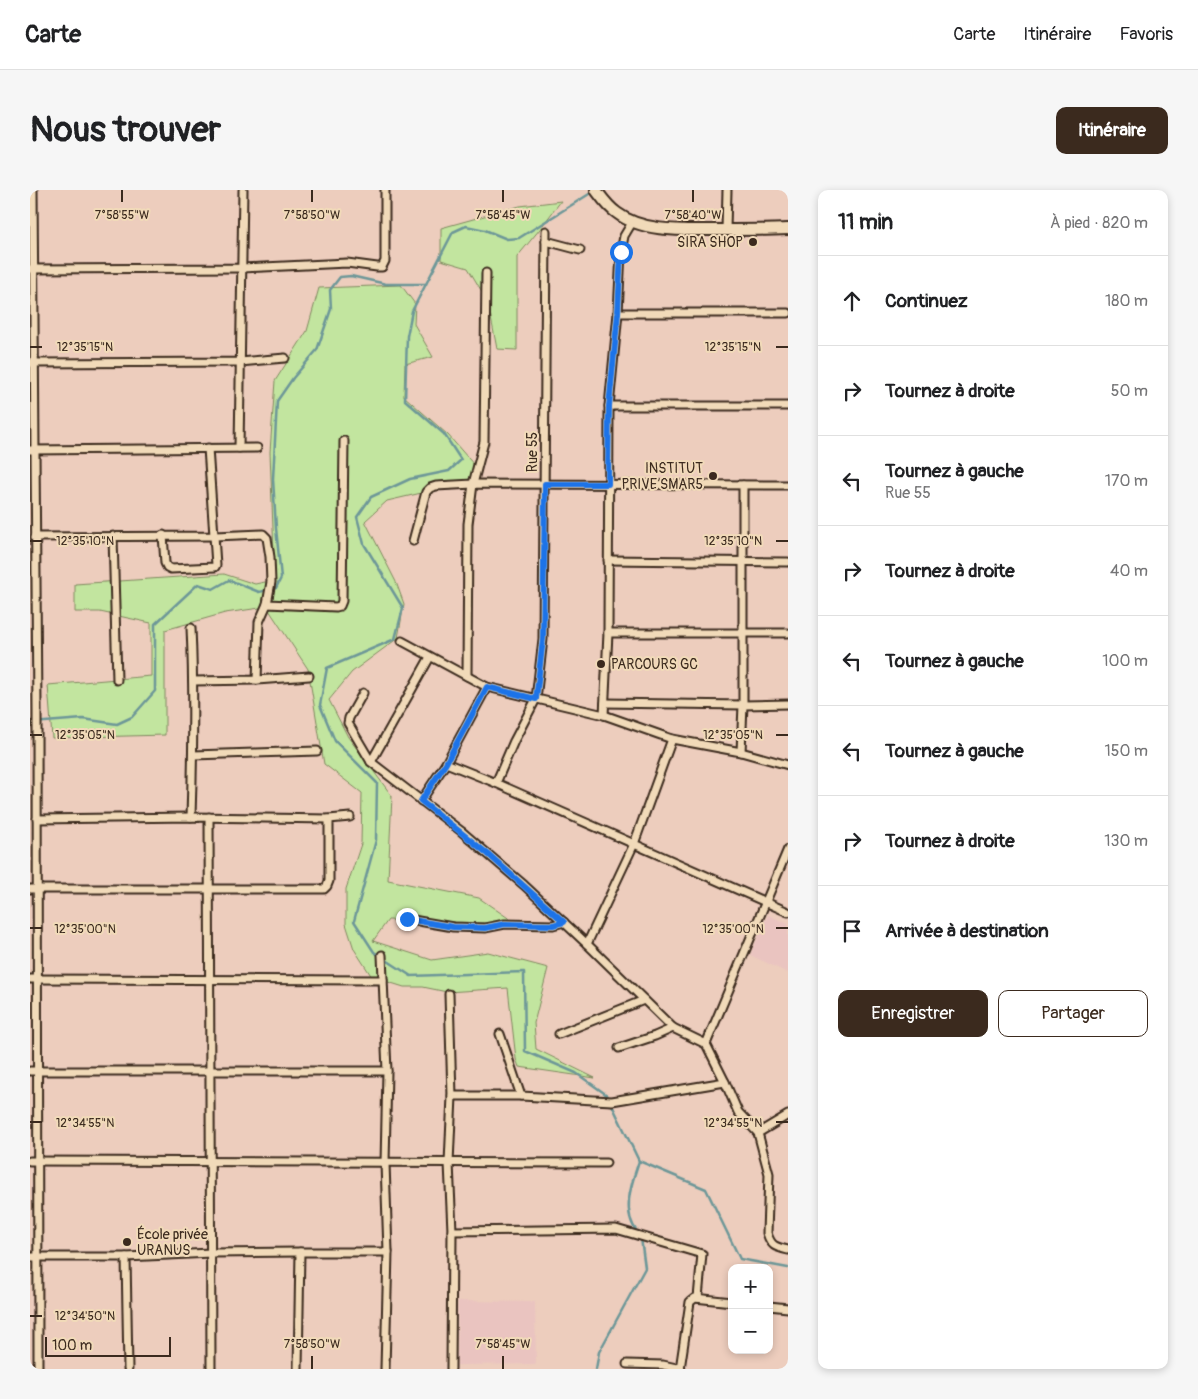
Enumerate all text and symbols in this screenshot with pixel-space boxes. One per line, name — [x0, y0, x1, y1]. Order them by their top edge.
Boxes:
text: Carte — [25, 20, 81, 49]
text: Carte — [953, 23, 995, 46]
text: Itinéraire — [1023, 23, 1091, 46]
text: Favoris — [1119, 23, 1173, 46]
button: Itinéraire — [1056, 107, 1168, 154]
text: Nous trouver — [30, 108, 221, 152]
text: 7°58'55"W — [95, 208, 149, 223]
text: 7°58'50"W — [284, 208, 340, 223]
text: 7°58'45"W — [475, 208, 531, 223]
text: 7°58'40"W — [665, 208, 721, 223]
text: 11 min — [838, 209, 893, 236]
text: À pied · 820 m — [1050, 213, 1148, 233]
place label: SIRA SHOP — [677, 234, 743, 251]
marker: SIRA SHOP — [747, 236, 759, 248]
route start — [610, 241, 633, 264]
icon: ahead — [838, 287, 866, 315]
text: Continuez — [885, 289, 968, 313]
text: 180 m — [1105, 291, 1148, 311]
text: 12°35'15"N — [57, 340, 113, 355]
text: 12°35'15"N — [705, 340, 761, 355]
icon: right — [838, 377, 866, 405]
text: Tournez à droite — [885, 379, 1015, 403]
text: 50 m — [1111, 381, 1148, 401]
street label: Rue 55 — [524, 432, 541, 472]
text: Tournez à gauche — [885, 459, 1024, 483]
place label: INSTITUT PRIVE SMAR5 — [621, 460, 703, 493]
icon: left — [838, 467, 866, 495]
marker: INSTITUT PRIVE SMAR5 — [707, 470, 719, 482]
text: 170 m — [1105, 471, 1148, 491]
text: Rue 55 — [885, 483, 931, 503]
text: 12°35'10"N — [56, 534, 114, 549]
text: 12°35'10"N — [704, 534, 762, 549]
icon: right — [838, 557, 866, 585]
text: Tournez à droite — [885, 559, 1015, 583]
text: 40 m — [1110, 561, 1148, 581]
icon: left — [838, 647, 866, 675]
text: Tournez à gauche — [885, 649, 1024, 673]
text: 100 m — [1102, 651, 1148, 671]
place label: PARCOURS GC — [611, 656, 698, 673]
marker: PARCOURS GC — [595, 658, 607, 670]
text: 12°35'05"N — [55, 728, 115, 743]
text: 12°35'05"N — [703, 728, 763, 743]
icon: left — [838, 737, 866, 765]
text: Tournez à gauche — [885, 739, 1024, 763]
text: 150 m — [1104, 741, 1148, 761]
icon: right — [838, 827, 866, 855]
text: Tournez à droite — [885, 829, 1015, 853]
text: 130 m — [1104, 831, 1148, 851]
route end — [396, 908, 419, 931]
icon: arrive — [838, 917, 866, 945]
text: Arrivée à destination — [885, 919, 1049, 943]
text: 12°35'00"N — [54, 922, 116, 937]
text: 12°35'00"N — [702, 922, 764, 937]
button: Enregistrer — [838, 990, 988, 1037]
button: Partager — [998, 990, 1148, 1037]
text: 12°34'55"N — [56, 1116, 114, 1131]
text: 12°34'55"N — [704, 1116, 762, 1131]
place label: École privée URANUS — [137, 1225, 208, 1259]
marker: École privée URANUS — [121, 1236, 133, 1248]
map controls — [728, 1264, 773, 1354]
button: + — [728, 1264, 773, 1309]
text: 12°34'50"N — [55, 1309, 115, 1324]
button: − — [728, 1309, 773, 1354]
scale bar — [45, 1334, 171, 1357]
text: 100 m — [52, 1337, 92, 1354]
text: 7°58'50"W — [284, 1337, 340, 1352]
text: 7°58'45"W — [475, 1337, 531, 1352]

